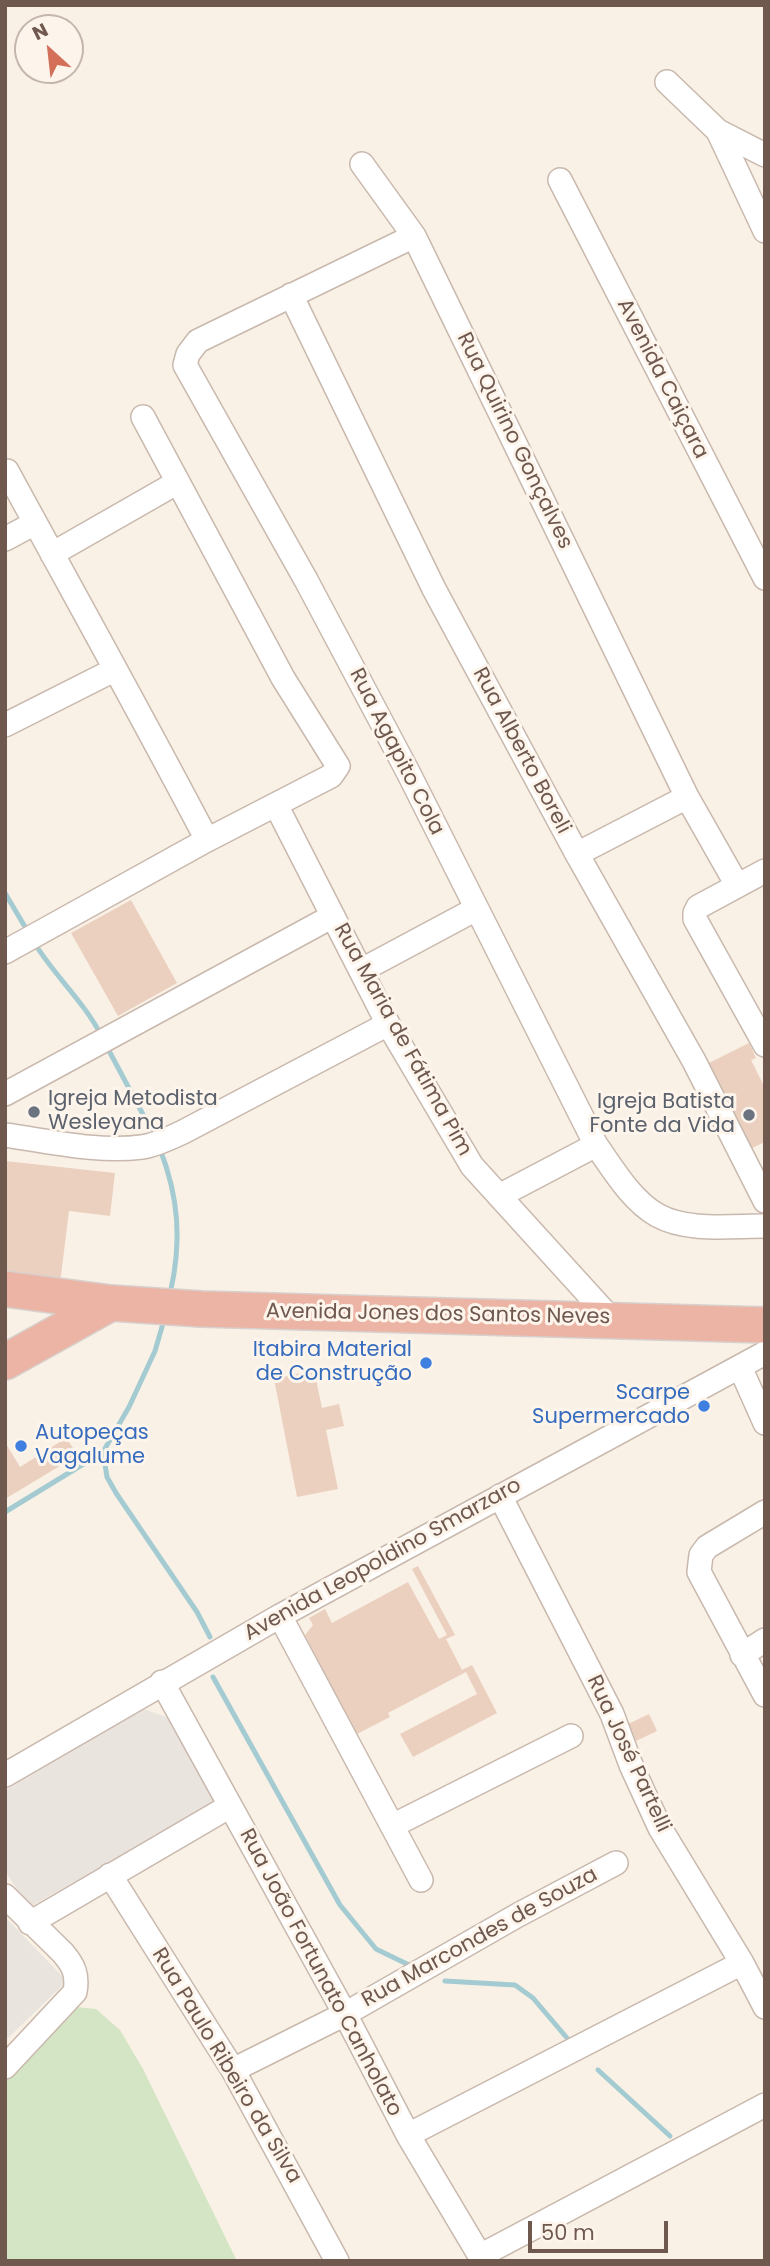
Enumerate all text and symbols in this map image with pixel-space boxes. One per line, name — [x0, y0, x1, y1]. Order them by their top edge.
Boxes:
north arrow — [14, 14, 84, 84]
text: N — [28, 16, 53, 47]
street label: Avenida Caiçara — [611, 295, 713, 463]
street label: Rua Quirino Gonçalves — [451, 329, 577, 553]
street label: Rua Agapito Cola — [343, 664, 449, 840]
street label: Rua Alberto Boreli — [467, 664, 575, 838]
street label: Rua Maria de Fátima Pim — [327, 919, 477, 1161]
place label: Igreja Metodista Wesleyana — [48, 1087, 218, 1137]
place label: Igreja Batista Fonte da Vida — [590, 1090, 735, 1140]
marker: Igreja Metodista Wesleyana — [26, 1104, 42, 1120]
marker: Igreja Batista Fonte da Vida — [741, 1107, 757, 1123]
street label: Avenida Jones dos Santos Neves — [266, 1299, 610, 1331]
place label: Itabira Material de Construção — [253, 1338, 412, 1388]
marker: Itabira Material de Construção — [418, 1355, 434, 1371]
place label: Scarpe Supermercado — [532, 1381, 690, 1431]
marker: Scarpe Supermercado — [696, 1398, 712, 1414]
place label: Autopeças Vagalume — [35, 1421, 149, 1471]
marker: Autopeças Vagalume — [13, 1438, 29, 1454]
street label: Avenida Leopoldino Smarzaro — [240, 1473, 526, 1647]
street label: Rua José Partelli — [581, 1671, 675, 1837]
street label: Rua João Fortunato Canholato — [233, 1825, 407, 2121]
street label: Rua Marcondes de Souza — [358, 1863, 602, 2013]
street label: Rua Paulo Ribeiro da Silva — [146, 1944, 306, 2188]
scale bar — [532, 2206, 672, 2250]
text: 50 m — [541, 2218, 595, 2247]

